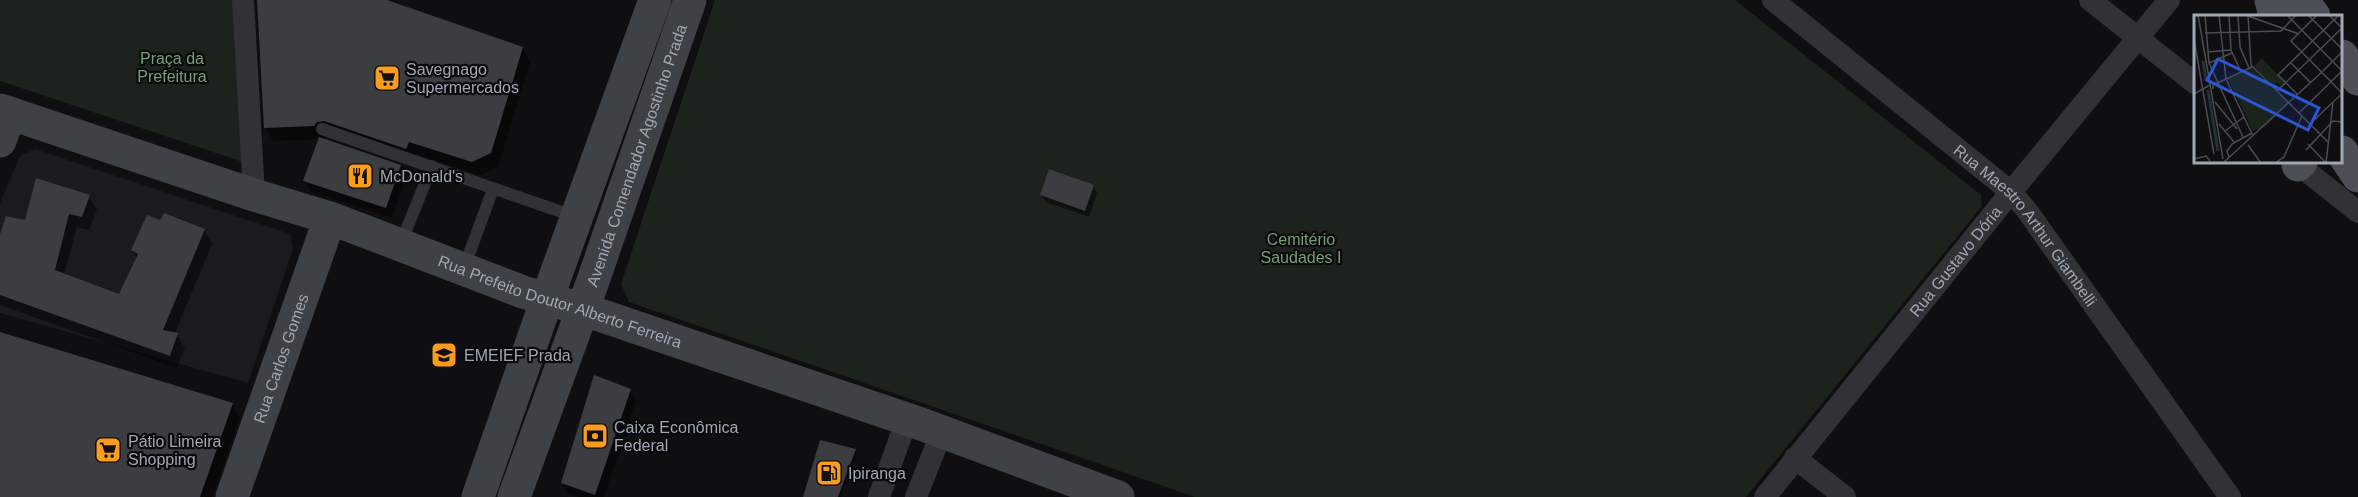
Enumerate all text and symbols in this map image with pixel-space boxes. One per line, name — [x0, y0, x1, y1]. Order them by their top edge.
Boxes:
inset map — [2194, 15, 2343, 164]
street label: Avenida Comendador Agostinho Prada — [583, 22, 690, 289]
park label: Praça da Prefeitura — [137, 50, 207, 85]
place label: Savegnago Supermercados — [406, 61, 519, 96]
supermarket icon: Savegnago Supermercados — [372, 63, 402, 93]
street label: Rua Maestro Arthur Giambelli — [1951, 141, 2100, 309]
restaurant icon: McDonald's — [345, 161, 375, 191]
place label: McDonald's — [380, 168, 463, 185]
street label: Rua Gustavo Dória — [1906, 203, 2005, 319]
park label: Cemitério Saudades I — [1261, 231, 1341, 266]
street label: Rua Prefeito Doutor Alberto Ferreira — [436, 252, 684, 351]
street label: Rua Carlos Gomes — [250, 291, 311, 425]
school or university icon: EMEIEF Prada — [429, 340, 459, 370]
place label: EMEIEF Prada — [464, 347, 571, 364]
place label: Caixa Econômica Federal — [614, 419, 739, 454]
bank icon: Caixa Econômica Federal — [580, 421, 610, 451]
place label: Pátio Limeira Shopping — [128, 433, 221, 468]
supermarket icon: Pátio Limeira Shopping — [93, 435, 123, 465]
fuel station icon: Ipiranga — [814, 458, 844, 488]
place label: Ipiranga — [848, 465, 906, 482]

